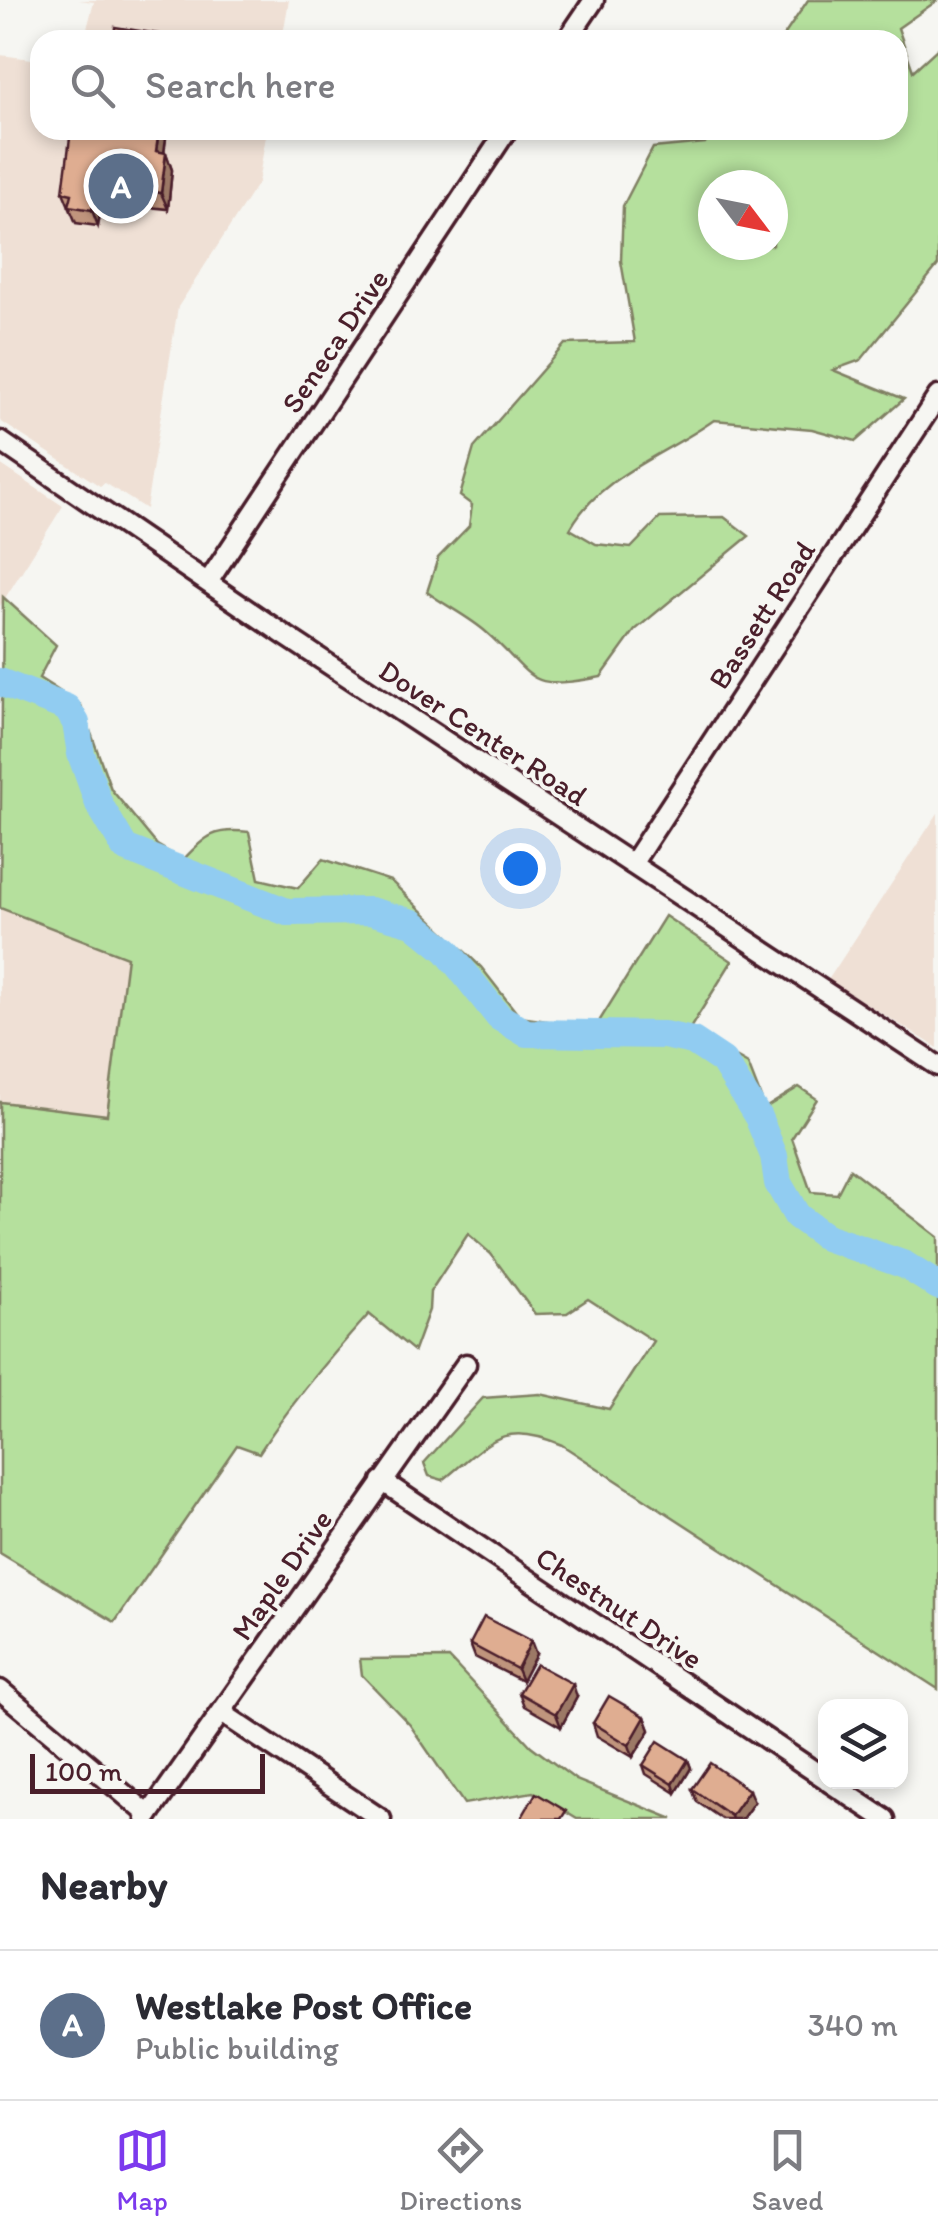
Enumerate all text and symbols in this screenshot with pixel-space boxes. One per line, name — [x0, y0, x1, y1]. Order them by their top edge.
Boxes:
search box — [30, 30, 908, 140]
icon: search — [65, 58, 120, 113]
text: Search here — [145, 62, 336, 108]
pin: A — [88, 148, 154, 224]
north arrow — [698, 170, 788, 260]
street label: Seneca Drive — [273, 262, 396, 420]
street label: Bassett Road — [700, 533, 824, 696]
street label: Dover Center Road — [372, 651, 594, 814]
your location — [495, 843, 546, 894]
street label: Maple Drive — [223, 1502, 340, 1647]
street label: Chestnut Drive — [529, 1538, 710, 1677]
map controls — [818, 1699, 908, 1789]
button: layers — [818, 1699, 908, 1789]
scale bar — [30, 1749, 265, 1794]
text: 100 m — [45, 1754, 122, 1788]
text: Nearby — [40, 1859, 167, 1910]
text: Westlake Post Office — [135, 1983, 472, 2029]
text: A — [62, 2006, 83, 2044]
text: 340 m — [808, 2006, 898, 2044]
text: Public building — [135, 2029, 339, 2067]
tab: Map — [115, 2123, 170, 2217]
tab: Directions — [399, 2123, 522, 2217]
tab: Saved — [752, 2123, 823, 2217]

